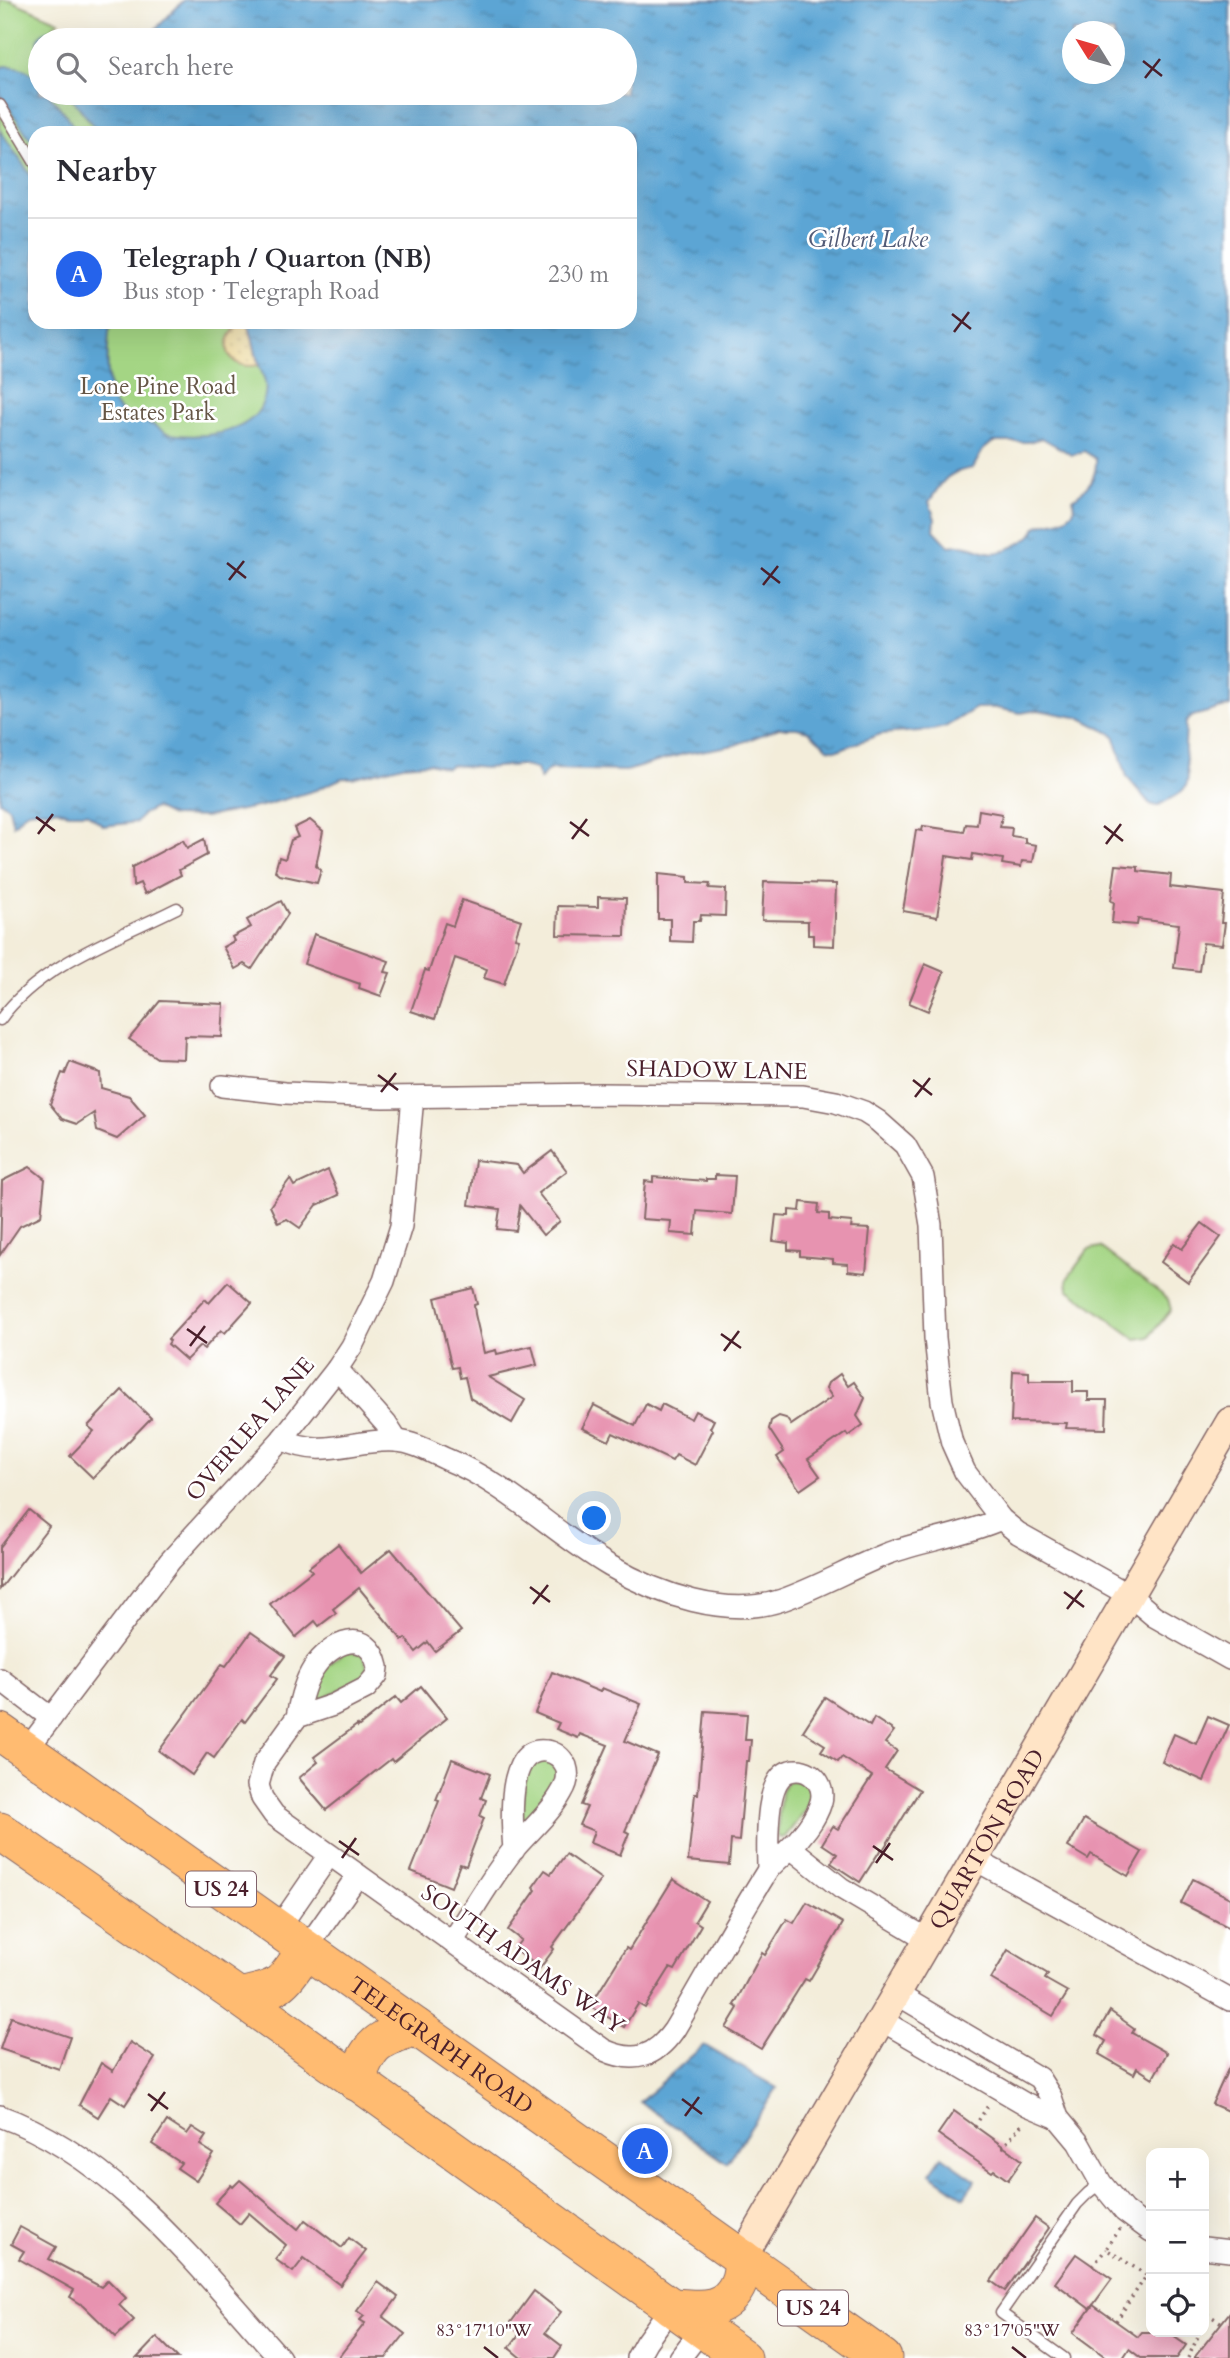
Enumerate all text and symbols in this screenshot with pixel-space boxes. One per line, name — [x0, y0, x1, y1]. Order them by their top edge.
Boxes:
north arrow — [1062, 21, 1125, 84]
search box — [28, 28, 637, 105]
icon: search — [52, 48, 90, 86]
text: Search here — [108, 49, 234, 84]
text: Nearby — [56, 151, 157, 192]
water label: Gilbert Lake — [808, 223, 929, 256]
text: Telegraph / Quarton (NB) — [123, 241, 432, 276]
text: A — [70, 259, 88, 290]
text: 230 m — [548, 259, 609, 290]
text: Bus stop · Telegraph Road — [123, 276, 379, 307]
park label: Lone Pine Road Estates Park — [80, 371, 237, 428]
street label: SHADOW LANE — [626, 1053, 808, 1087]
street label: OVERLEA LANE — [179, 1350, 321, 1508]
your location — [577, 1501, 611, 1535]
street label: QUARTON ROAD — [922, 1743, 1051, 1935]
road number: US 24 — [186, 1871, 256, 1906]
street label: SOUTH ADAMS WAY — [415, 1877, 632, 2042]
street label: TELEGRAPH ROAD — [343, 1969, 540, 2121]
pin: A — [622, 2125, 668, 2177]
map controls — [1146, 2148, 1209, 2337]
button: + — [1146, 2148, 1209, 2211]
button: − — [1146, 2211, 1209, 2274]
button: locate — [1146, 2274, 1209, 2337]
road number: US 24 — [778, 2290, 848, 2326]
text: 83°17'10"W — [436, 2318, 532, 2343]
text: 83°17'05"W — [964, 2318, 1060, 2343]

